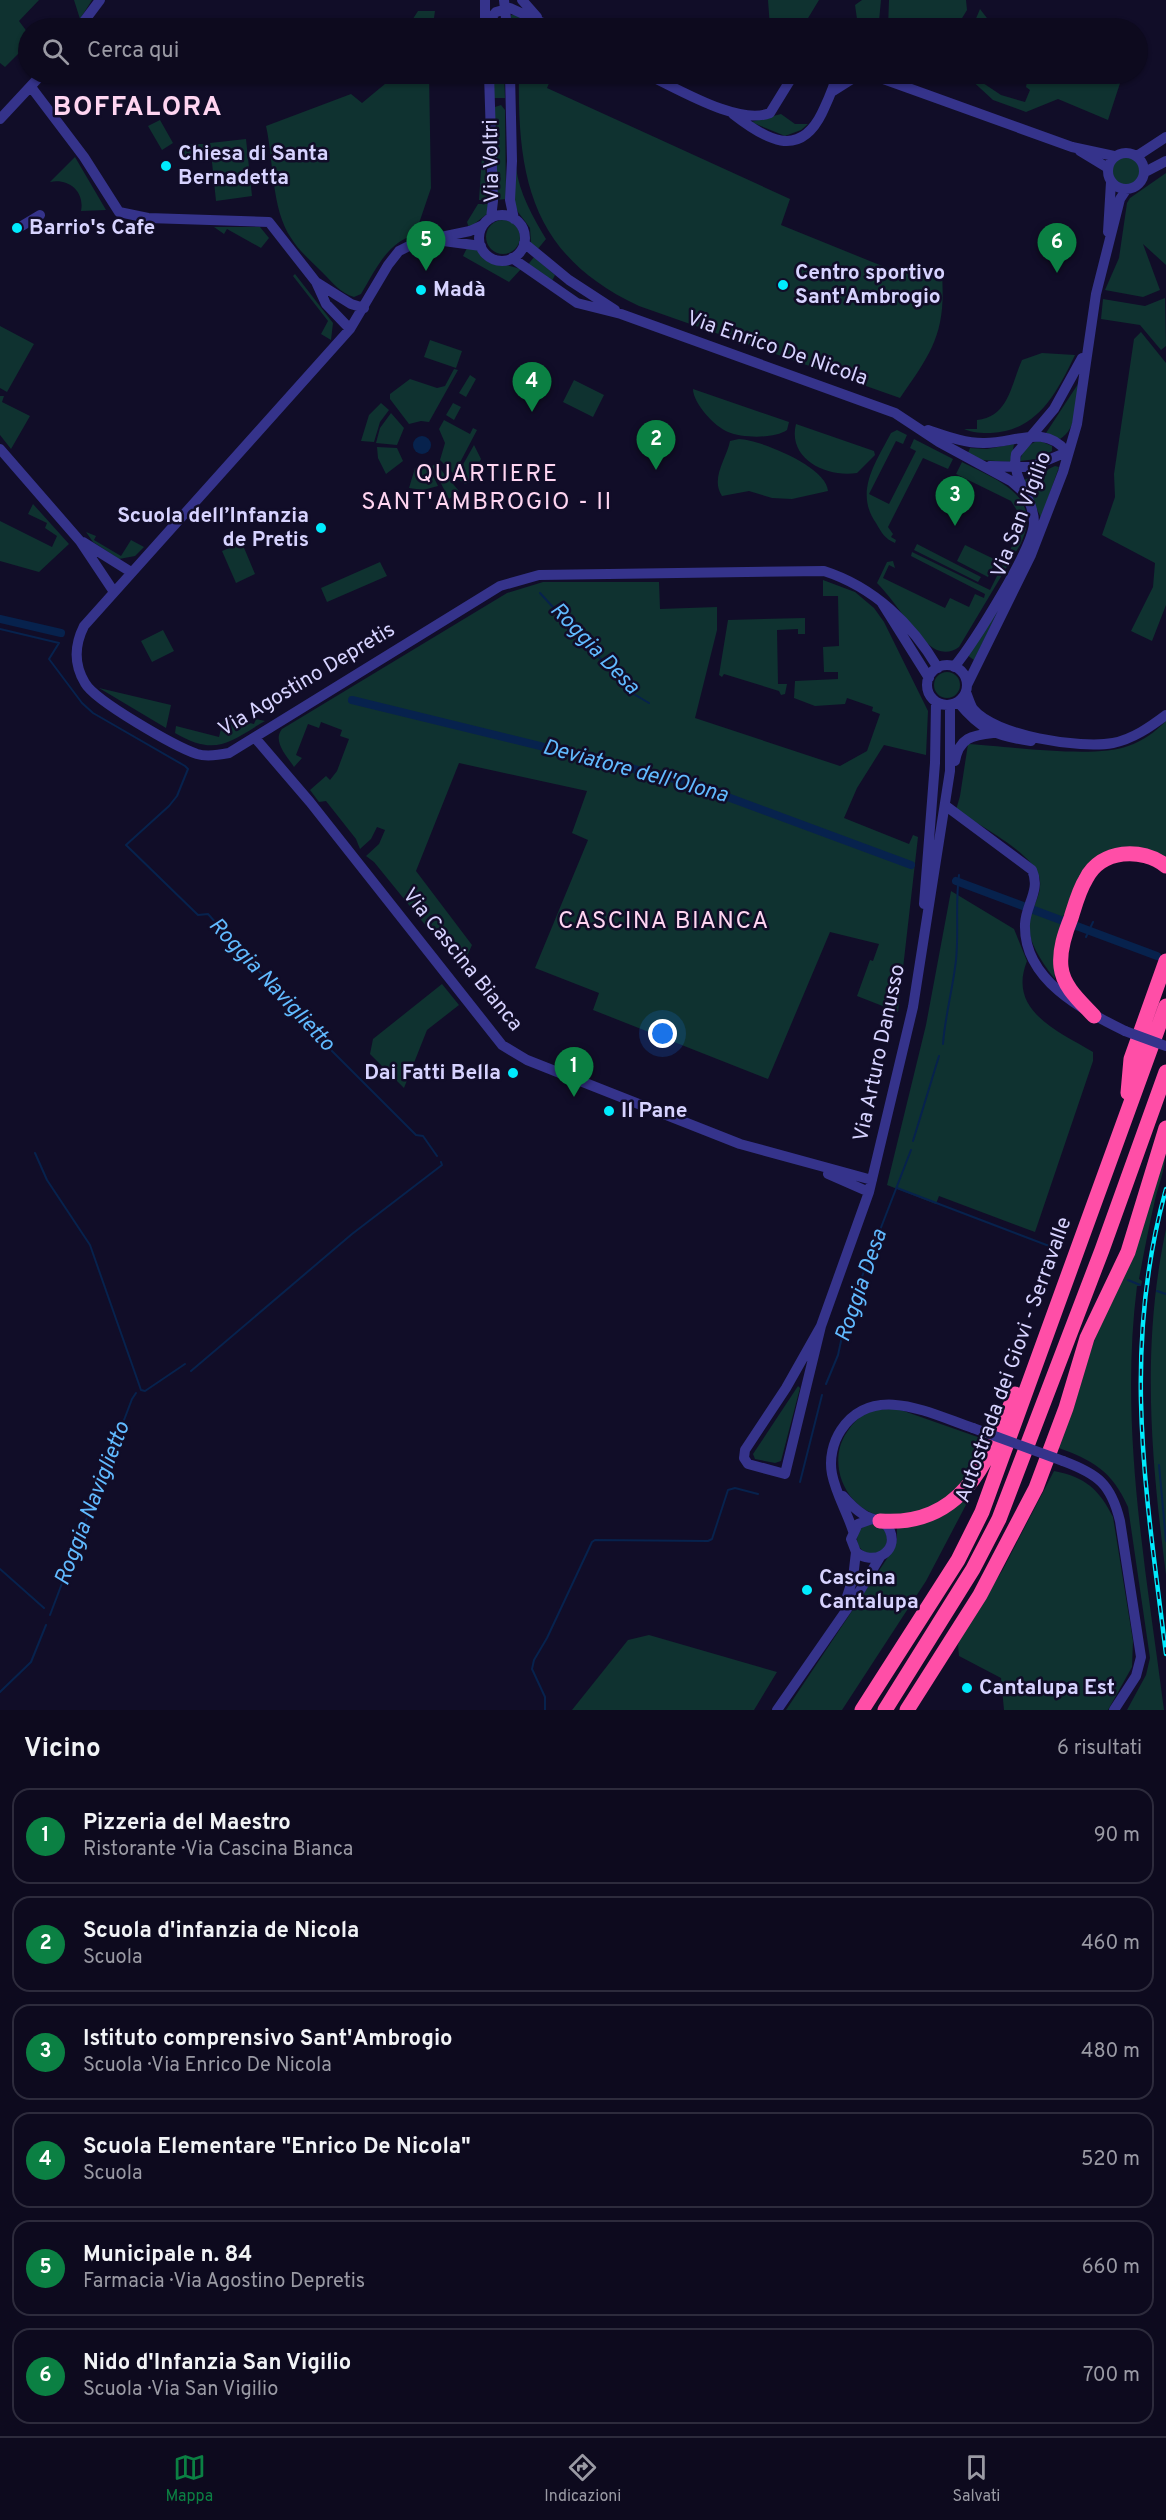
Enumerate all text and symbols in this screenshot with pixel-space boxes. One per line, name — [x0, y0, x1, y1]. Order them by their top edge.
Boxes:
search box — [18, 18, 1148, 84]
icon: search — [39, 35, 72, 68]
text: Cerca qui — [87, 38, 179, 65]
district label: BOFFALORA — [53, 91, 223, 125]
street label: Via Voltri — [478, 119, 506, 203]
place label: Chiesa di Santa Bernadetta — [178, 141, 328, 192]
marker: Chiesa di Santa Bernadetta — [159, 159, 173, 173]
place label: Barrio's Cafe — [29, 215, 155, 242]
marker: Barrio's Cafe — [10, 221, 24, 235]
pin: 5 — [406, 222, 446, 271]
pin: 6 — [1038, 224, 1076, 273]
place label: Centro sportivo Sant'Ambrogio — [795, 260, 945, 311]
place label: Madà — [433, 277, 486, 304]
marker: Centro sportivo Sant'Ambrogio — [776, 278, 790, 292]
marker: Madà — [414, 283, 428, 297]
street label: Via Enrico De Nicola — [683, 305, 871, 393]
pin: 4 — [512, 362, 552, 412]
pin: 2 — [636, 420, 676, 470]
street label: Via San Vigilio — [985, 448, 1059, 582]
district label: QUARTIERE SANT'AMBROGIO - II — [361, 460, 613, 518]
pin: 3 — [936, 476, 974, 526]
place label: Scuola dell’Infanzia de Pretis — [117, 503, 309, 554]
marker: Scuola dell’Infanzia de Pretis — [314, 521, 328, 535]
water label: Roggia Desa — [543, 597, 645, 701]
street label: Via Agostino Depretis — [214, 617, 400, 743]
water label: Deviatore dell'Olona — [539, 734, 731, 810]
street label: Via Cascina Bianca — [396, 883, 528, 1037]
district label: CASCINA BIANCA — [558, 907, 770, 937]
water label: Roggia Naviglietto — [202, 913, 340, 1058]
street label: Via Arturo Danusso — [848, 962, 912, 1144]
your location — [648, 1019, 677, 1048]
pin: 1 — [554, 1048, 594, 1097]
place label: Dai Fatti Bella — [364, 1060, 501, 1087]
marker: Dai Fatti Bella — [506, 1066, 520, 1080]
place label: Il Pane — [621, 1098, 688, 1125]
marker: Il Pane — [602, 1104, 616, 1118]
street label: Autostrada dei Giovi - Serravalle — [950, 1213, 1078, 1507]
water label: Roggia Desa — [830, 1225, 894, 1346]
water label: Roggia Naviglietto — [49, 1418, 137, 1590]
place label: Cascina Cantalupa — [819, 1565, 919, 1616]
marker: Cascina Cantalupa — [800, 1583, 814, 1597]
place label: Cantalupa Est — [979, 1675, 1115, 1702]
marker: Cantalupa Est — [960, 1681, 974, 1695]
text: Vicino — [24, 1733, 101, 1766]
text: 6 risultati — [1057, 1736, 1142, 1762]
text: Pizzeria del Maestro — [83, 1810, 291, 1837]
text: 1 — [42, 1823, 50, 1849]
text: 90 m — [1094, 1823, 1140, 1849]
text: Ristorante · Via Cascina Bianca — [83, 1837, 353, 1863]
text: Scuola d'infanzia de Nicola — [83, 1918, 359, 1945]
text: 2 — [39, 1931, 52, 1957]
text: 460 m — [1081, 1931, 1140, 1957]
text: Scuola — [83, 1945, 143, 1971]
text: Istituto comprensivo Sant'Ambrogio — [83, 2026, 453, 2053]
text: 3 — [40, 2039, 52, 2065]
text: 480 m — [1081, 2039, 1140, 2065]
text: Scuola · Via Enrico De Nicola — [83, 2053, 332, 2079]
text: Scuola Elementare "Enrico De Nicola" — [83, 2134, 471, 2161]
text: 4 — [39, 2147, 52, 2173]
text: 520 m — [1081, 2147, 1140, 2173]
text: Scuola — [83, 2161, 143, 2187]
text: Municipale n. 84 — [83, 2242, 252, 2269]
text: 5 — [39, 2255, 52, 2281]
text: 660 m — [1082, 2255, 1140, 2281]
text: Farmacia · Via Agostino Depretis — [83, 2269, 365, 2295]
text: Nido d'Infanzia San Vigilio — [83, 2350, 351, 2377]
text: 6 — [39, 2363, 52, 2389]
text: 700 m — [1083, 2363, 1140, 2389]
text: Scuola · Via San Vigilio — [83, 2377, 278, 2403]
tab: Mappa — [166, 2451, 213, 2507]
tab: Indicazioni — [544, 2451, 621, 2507]
tab: Salvati — [952, 2451, 1000, 2507]

